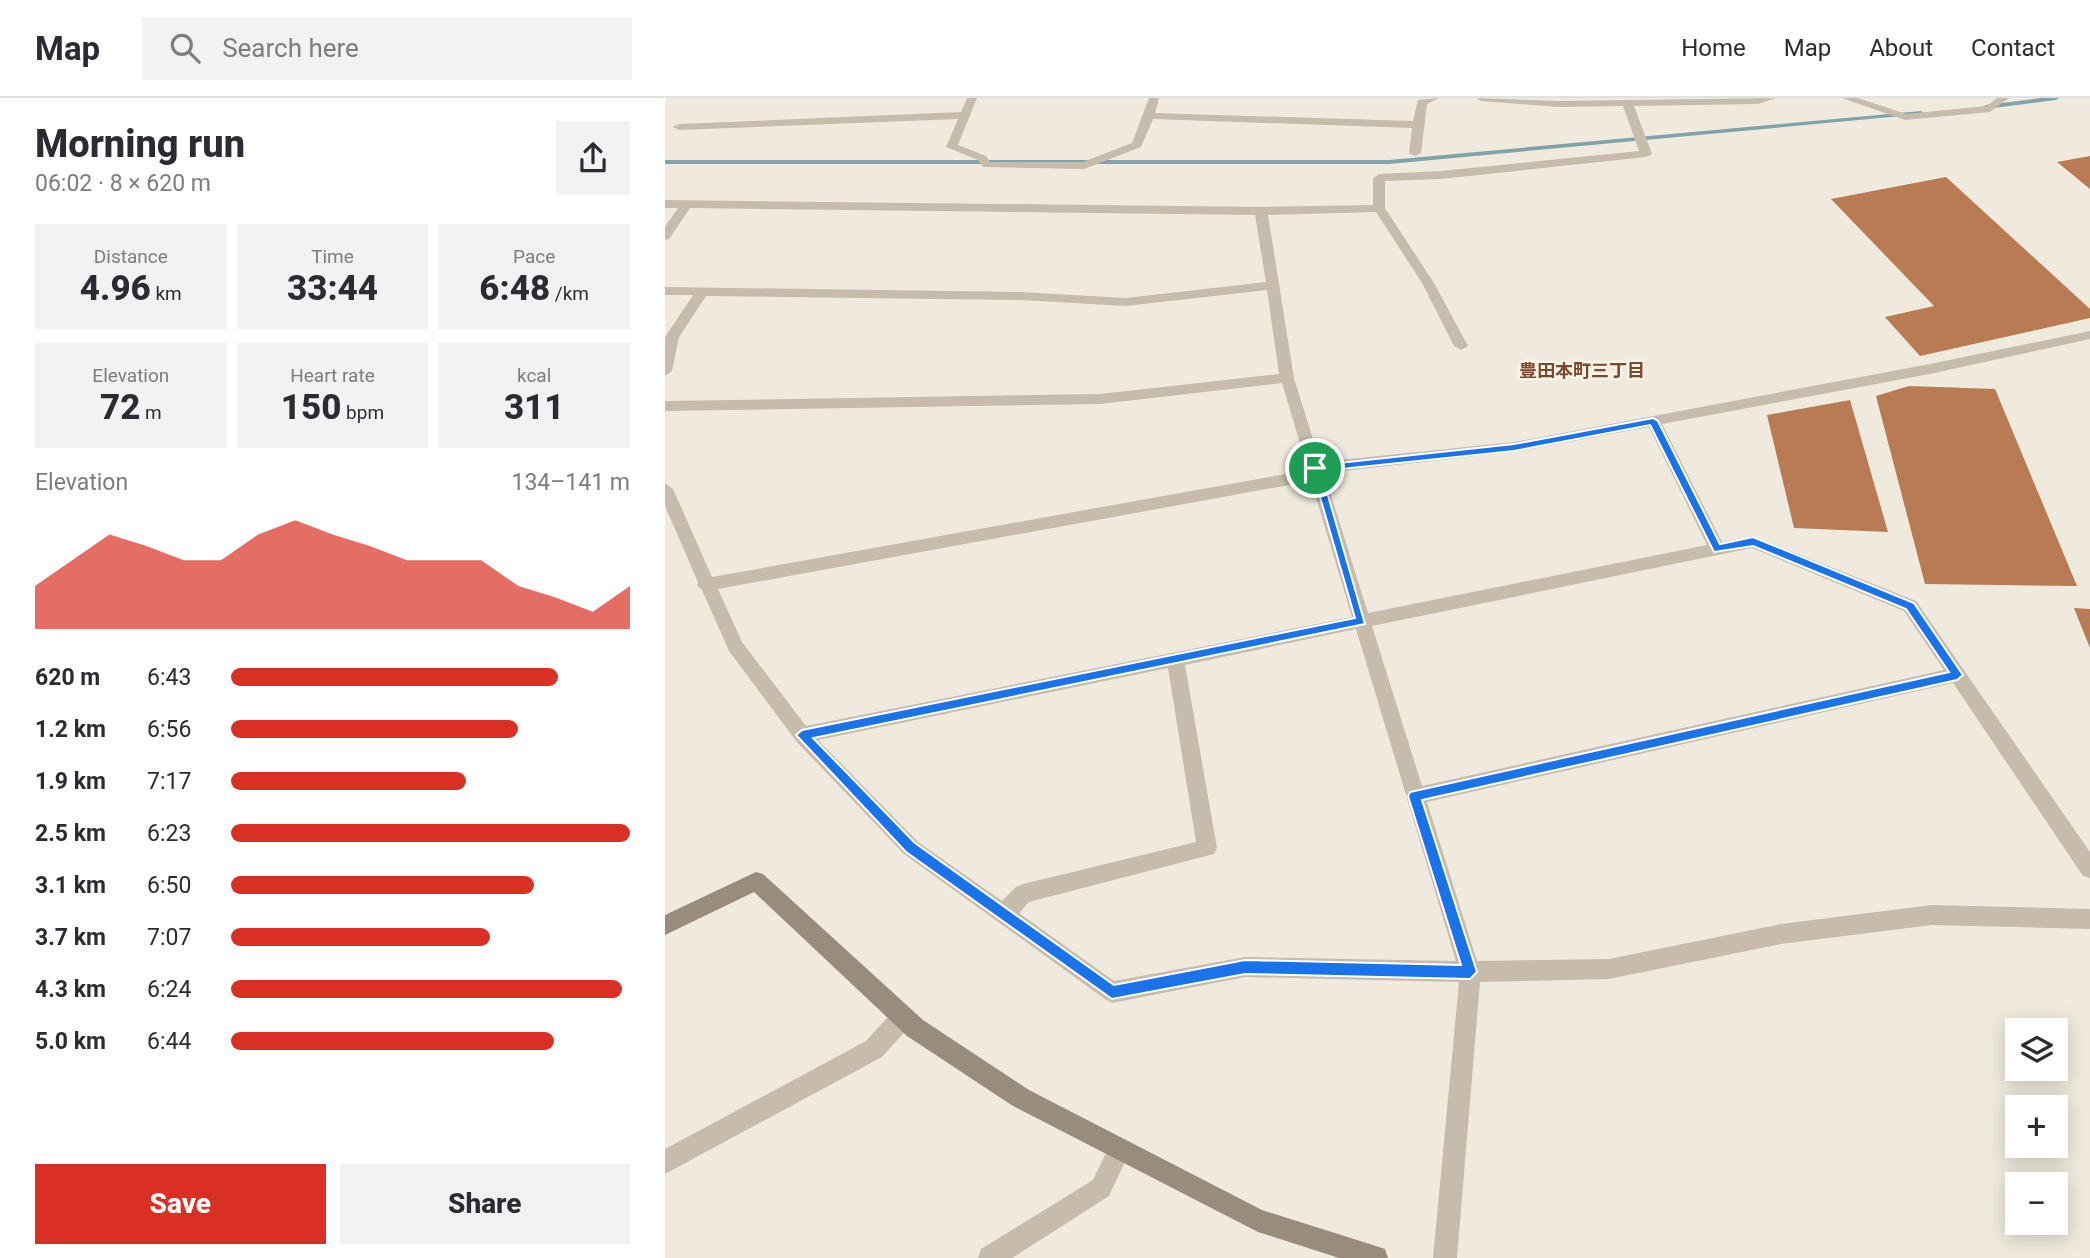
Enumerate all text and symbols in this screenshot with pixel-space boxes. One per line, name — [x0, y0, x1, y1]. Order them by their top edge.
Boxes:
search box — [142, 17, 632, 80]
text: Map — [35, 29, 100, 68]
icon: search — [166, 29, 204, 67]
text: Search here — [222, 33, 359, 63]
text: Home — [1681, 34, 1746, 62]
text: Map — [1784, 34, 1831, 62]
text: About — [1869, 34, 1933, 62]
text: Contact — [1971, 34, 2055, 62]
button: share — [556, 121, 630, 195]
text: Morning run — [35, 122, 245, 166]
text: 06:02 · 8 × 620 m — [35, 170, 211, 197]
text: Distance — [94, 245, 168, 268]
text: Time — [311, 245, 354, 268]
text: Pace — [513, 245, 555, 268]
text: 4.96 — [80, 268, 151, 309]
text: 33:44 — [287, 268, 378, 309]
text: 6:48 — [479, 268, 550, 309]
text: km — [151, 282, 182, 305]
text: /km — [550, 282, 589, 305]
district label: 豊田本町三丁目 — [1519, 360, 1645, 381]
text: Elevation — [92, 364, 169, 387]
text: Heart rate — [290, 364, 375, 387]
text: kcal — [517, 364, 551, 387]
text: 72 — [100, 387, 140, 428]
text: 150 — [281, 387, 341, 428]
text: 311 — [504, 387, 564, 428]
text: m — [140, 401, 162, 424]
text: bpm — [341, 401, 384, 424]
pin — [1285, 438, 1345, 498]
icon: arrive — [1296, 449, 1334, 487]
text: Elevation — [35, 469, 128, 496]
text: 134–141 m — [511, 469, 630, 496]
text: 620 m — [35, 664, 100, 691]
text: 6:43 — [147, 664, 191, 691]
text: 1.2 km — [35, 716, 106, 743]
text: 6:56 — [147, 716, 191, 743]
text: 1.9 km — [35, 768, 106, 795]
text: 7:17 — [147, 768, 191, 795]
text: 2.5 km — [35, 820, 106, 847]
text: 6:23 — [147, 820, 191, 847]
text: 3.1 km — [35, 872, 106, 899]
text: 6:50 — [147, 872, 191, 899]
text: 3.7 km — [35, 924, 106, 951]
text: 7:07 — [147, 924, 191, 951]
text: 4.3 km — [35, 976, 106, 1003]
text: 6:24 — [147, 976, 191, 1003]
map controls — [2005, 1018, 2068, 1235]
button: layers — [2005, 1018, 2068, 1081]
text: 5.0 km — [35, 1028, 106, 1055]
text: 6:44 — [147, 1028, 191, 1055]
button: + — [2005, 1095, 2068, 1158]
button: Save — [35, 1164, 326, 1244]
button: Share — [340, 1164, 630, 1244]
button: − — [2005, 1172, 2068, 1235]

